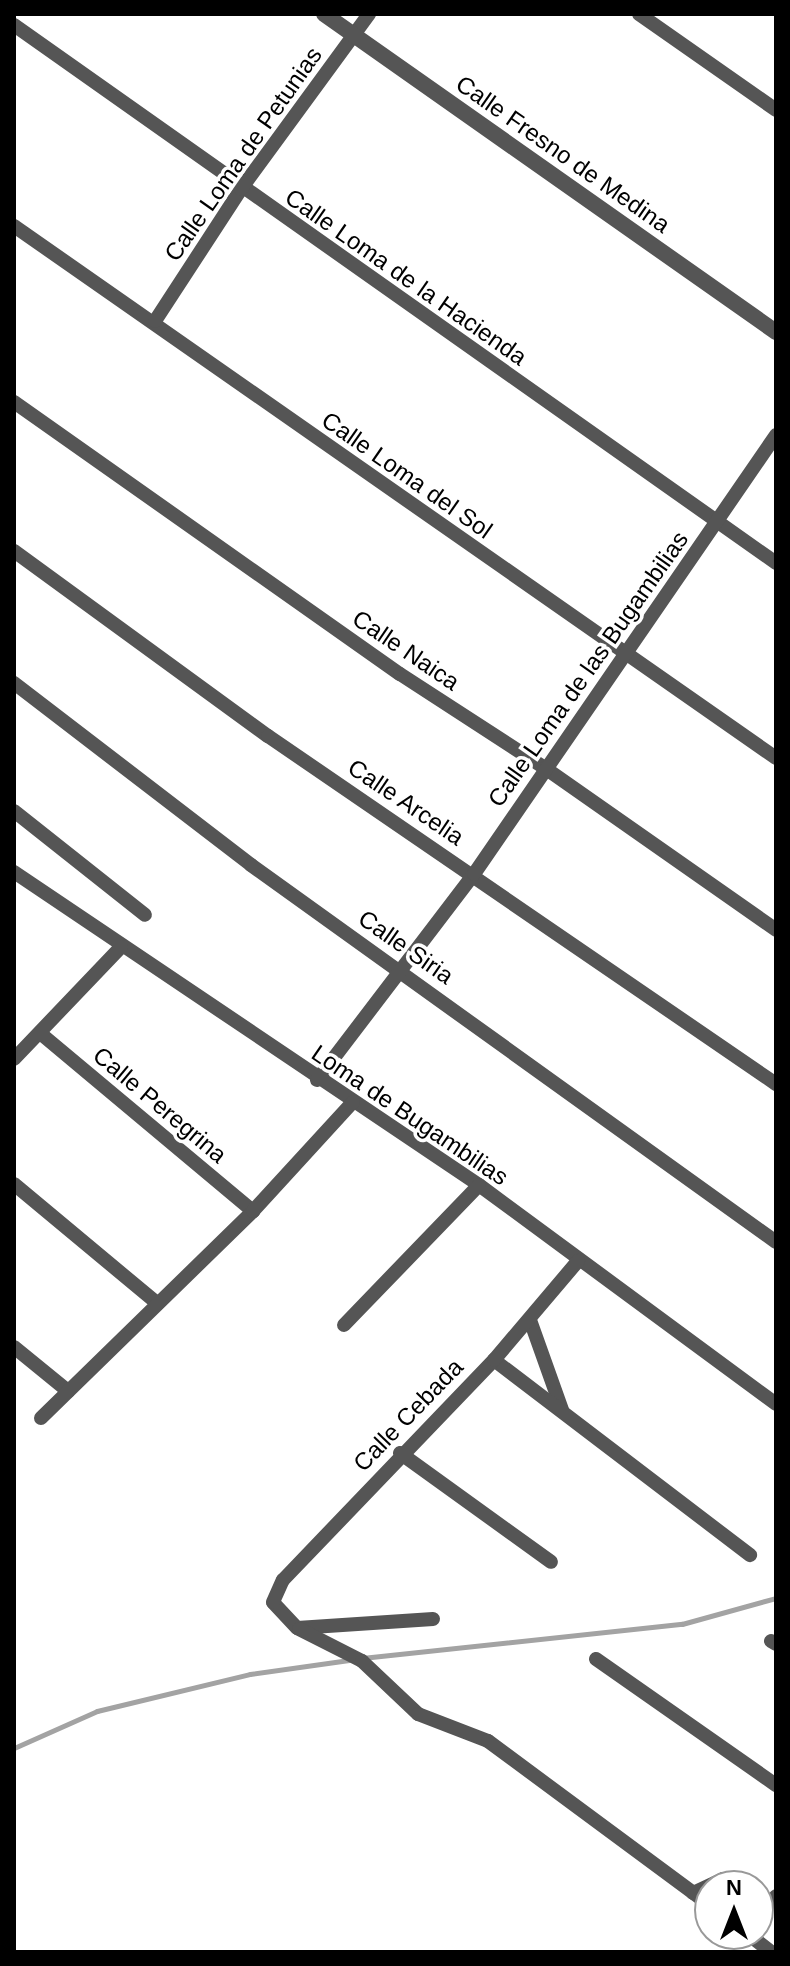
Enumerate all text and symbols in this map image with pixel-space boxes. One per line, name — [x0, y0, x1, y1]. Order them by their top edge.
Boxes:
street label: Calle Loma de Petunias — [158, 41, 328, 267]
street label: Calle Fresno de Medina — [450, 69, 676, 239]
street label: Calle Loma de la Hacienda — [280, 183, 532, 371]
street label: Calle Loma del Sol — [316, 405, 498, 545]
street label: Calle Loma de las Bugambilias — [482, 526, 694, 812]
street label: Calle Naica — [347, 604, 465, 696]
street label: Calle Arcelia — [342, 752, 470, 852]
street label: Calle Siria — [353, 904, 459, 990]
street label: Loma de Bugambilias — [306, 1039, 514, 1191]
street label: Calle Peregrina — [87, 1041, 233, 1169]
street label: Calle Cebada — [347, 1353, 469, 1477]
north arrow — [694, 1870, 774, 1950]
text: N — [726, 1875, 742, 1900]

